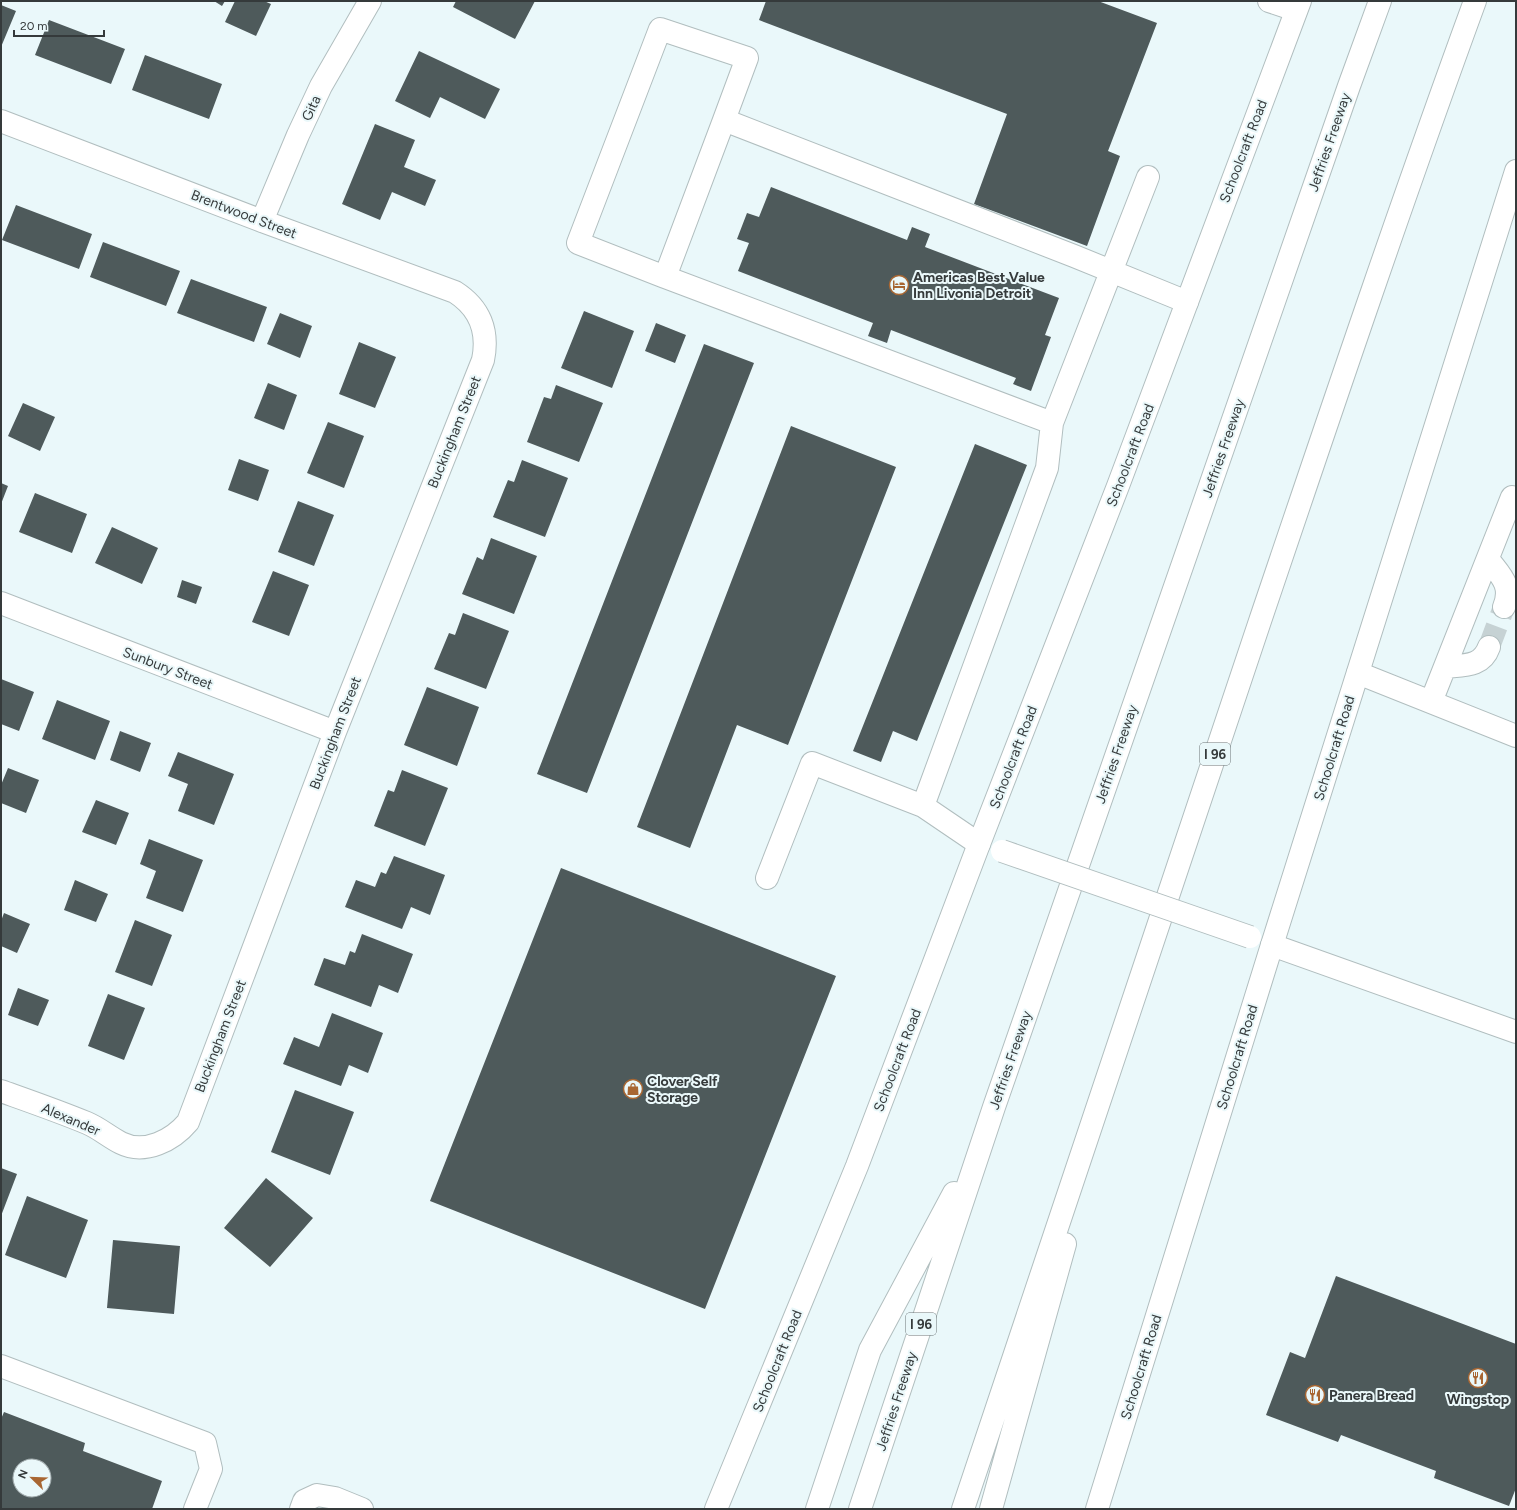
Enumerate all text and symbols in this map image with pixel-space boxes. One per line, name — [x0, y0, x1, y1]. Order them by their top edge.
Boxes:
scale bar — [14, 12, 104, 38]
text: 20 m — [20, 19, 48, 33]
street label: Jeffries Freeway — [1305, 90, 1355, 194]
street label: Gita — [298, 93, 325, 124]
street label: Schoolcraft Road — [1216, 97, 1271, 205]
street label: Brentwood Street — [189, 186, 299, 242]
place label: Americas Best Value Inn Livonia Detroit — [913, 269, 1045, 302]
hotel icon: Americas Best Value Inn Livonia Detroit — [888, 274, 910, 296]
street label: Buckingham Street — [424, 374, 485, 491]
street label: Jeffries Freeway — [1199, 396, 1249, 500]
street label: Schoolcraft Road — [1103, 401, 1158, 509]
street label: Sunbury Street — [120, 644, 215, 693]
street label: Buckingham Street — [306, 674, 365, 792]
street label: Schoolcraft Road — [1310, 694, 1359, 803]
street label: Jeffries Freeway — [1092, 702, 1142, 806]
street label: Schoolcraft Road — [986, 703, 1041, 811]
road number: I 96 — [1200, 743, 1230, 765]
street label: Buckingham Street — [191, 977, 250, 1095]
street label: Schoolcraft Road — [1213, 1003, 1262, 1112]
street label: Schoolcraft Road — [870, 1006, 925, 1114]
street label: Jeffries Freeway — [986, 1008, 1036, 1112]
place label: Clover Self Storage — [647, 1073, 718, 1106]
shop icon: Clover Self Storage — [622, 1078, 644, 1100]
street label: Alexander — [39, 1099, 103, 1140]
street label: Schoolcraft Road — [749, 1308, 806, 1415]
road number: I 96 — [906, 1313, 936, 1335]
street label: Schoolcraft Road — [1117, 1313, 1166, 1422]
street label: Jeffries Freeway — [872, 1349, 921, 1453]
restaurant icon: Wingstop — [1467, 1367, 1489, 1389]
restaurant icon: Panera Bread — [1304, 1384, 1326, 1406]
place label: Panera Bread — [1329, 1387, 1414, 1404]
place label: Wingstop — [1447, 1391, 1509, 1408]
north arrow — [12, 1458, 52, 1498]
text: N — [16, 1468, 31, 1481]

